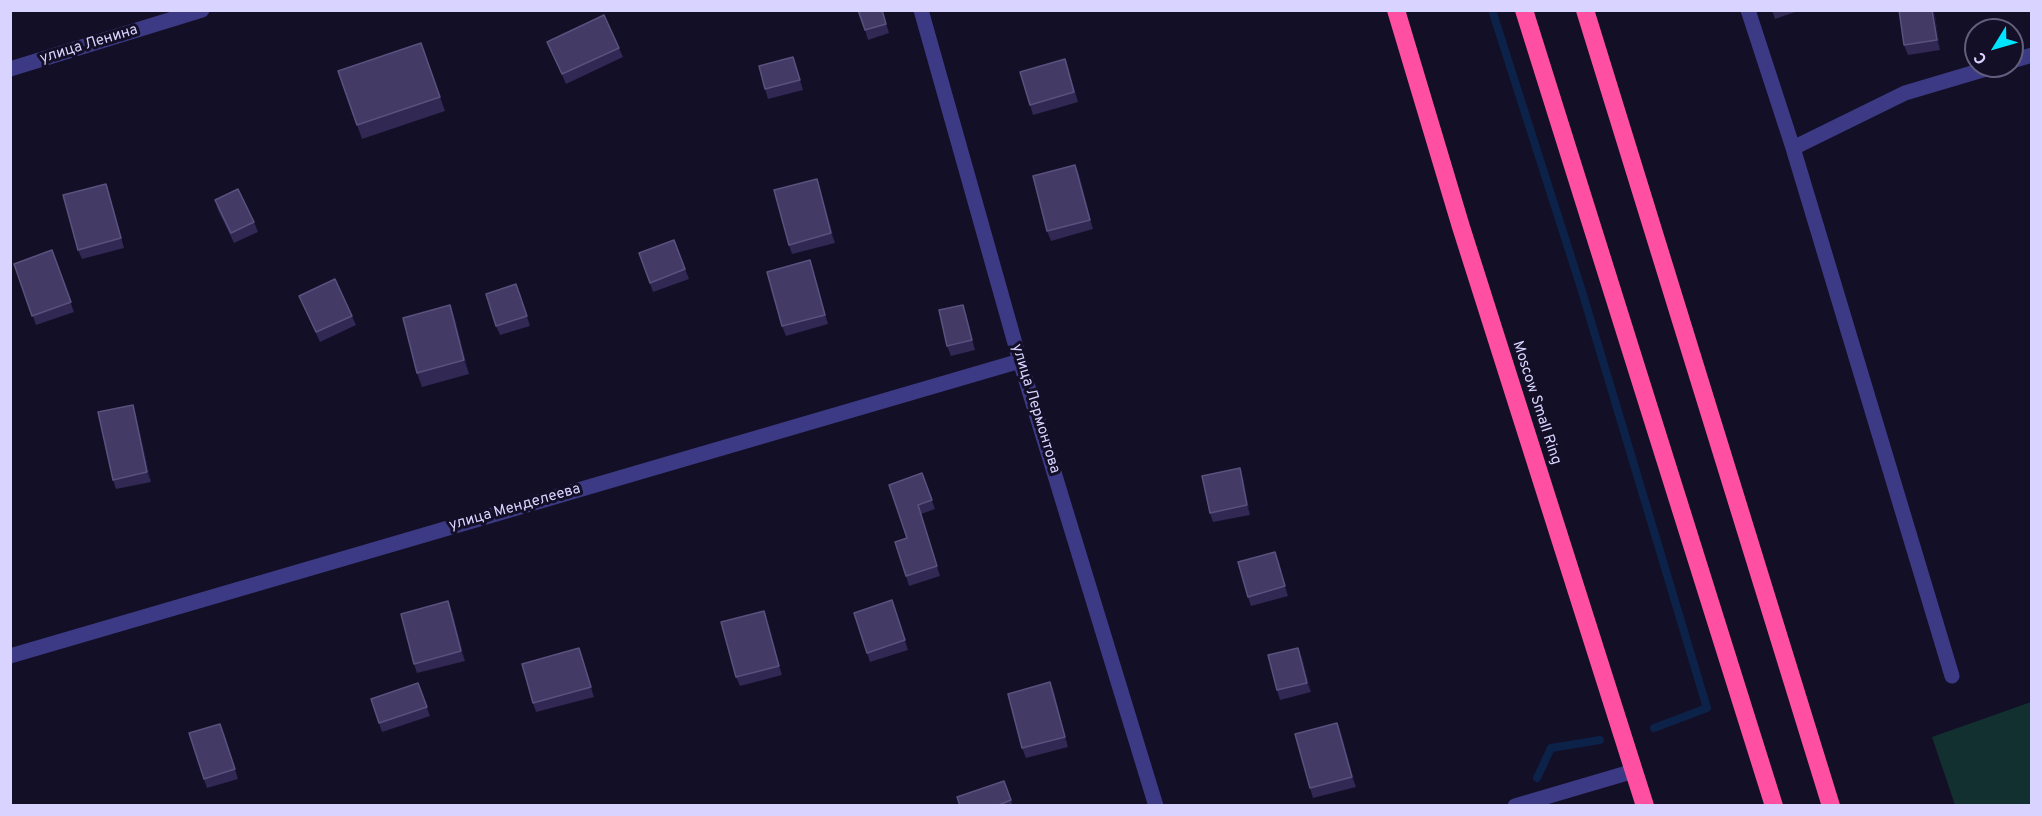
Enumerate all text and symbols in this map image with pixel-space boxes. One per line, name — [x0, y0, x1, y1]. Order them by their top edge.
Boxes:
north arrow — [1964, 18, 2024, 78]
street label: улица Ленина — [38, 22, 140, 68]
text: С — [1970, 48, 1992, 68]
street label: Moscow Small Ring — [1507, 339, 1565, 467]
street label: улица Лермонтова — [1007, 342, 1063, 476]
street label: улица Менделеева — [447, 481, 583, 535]

